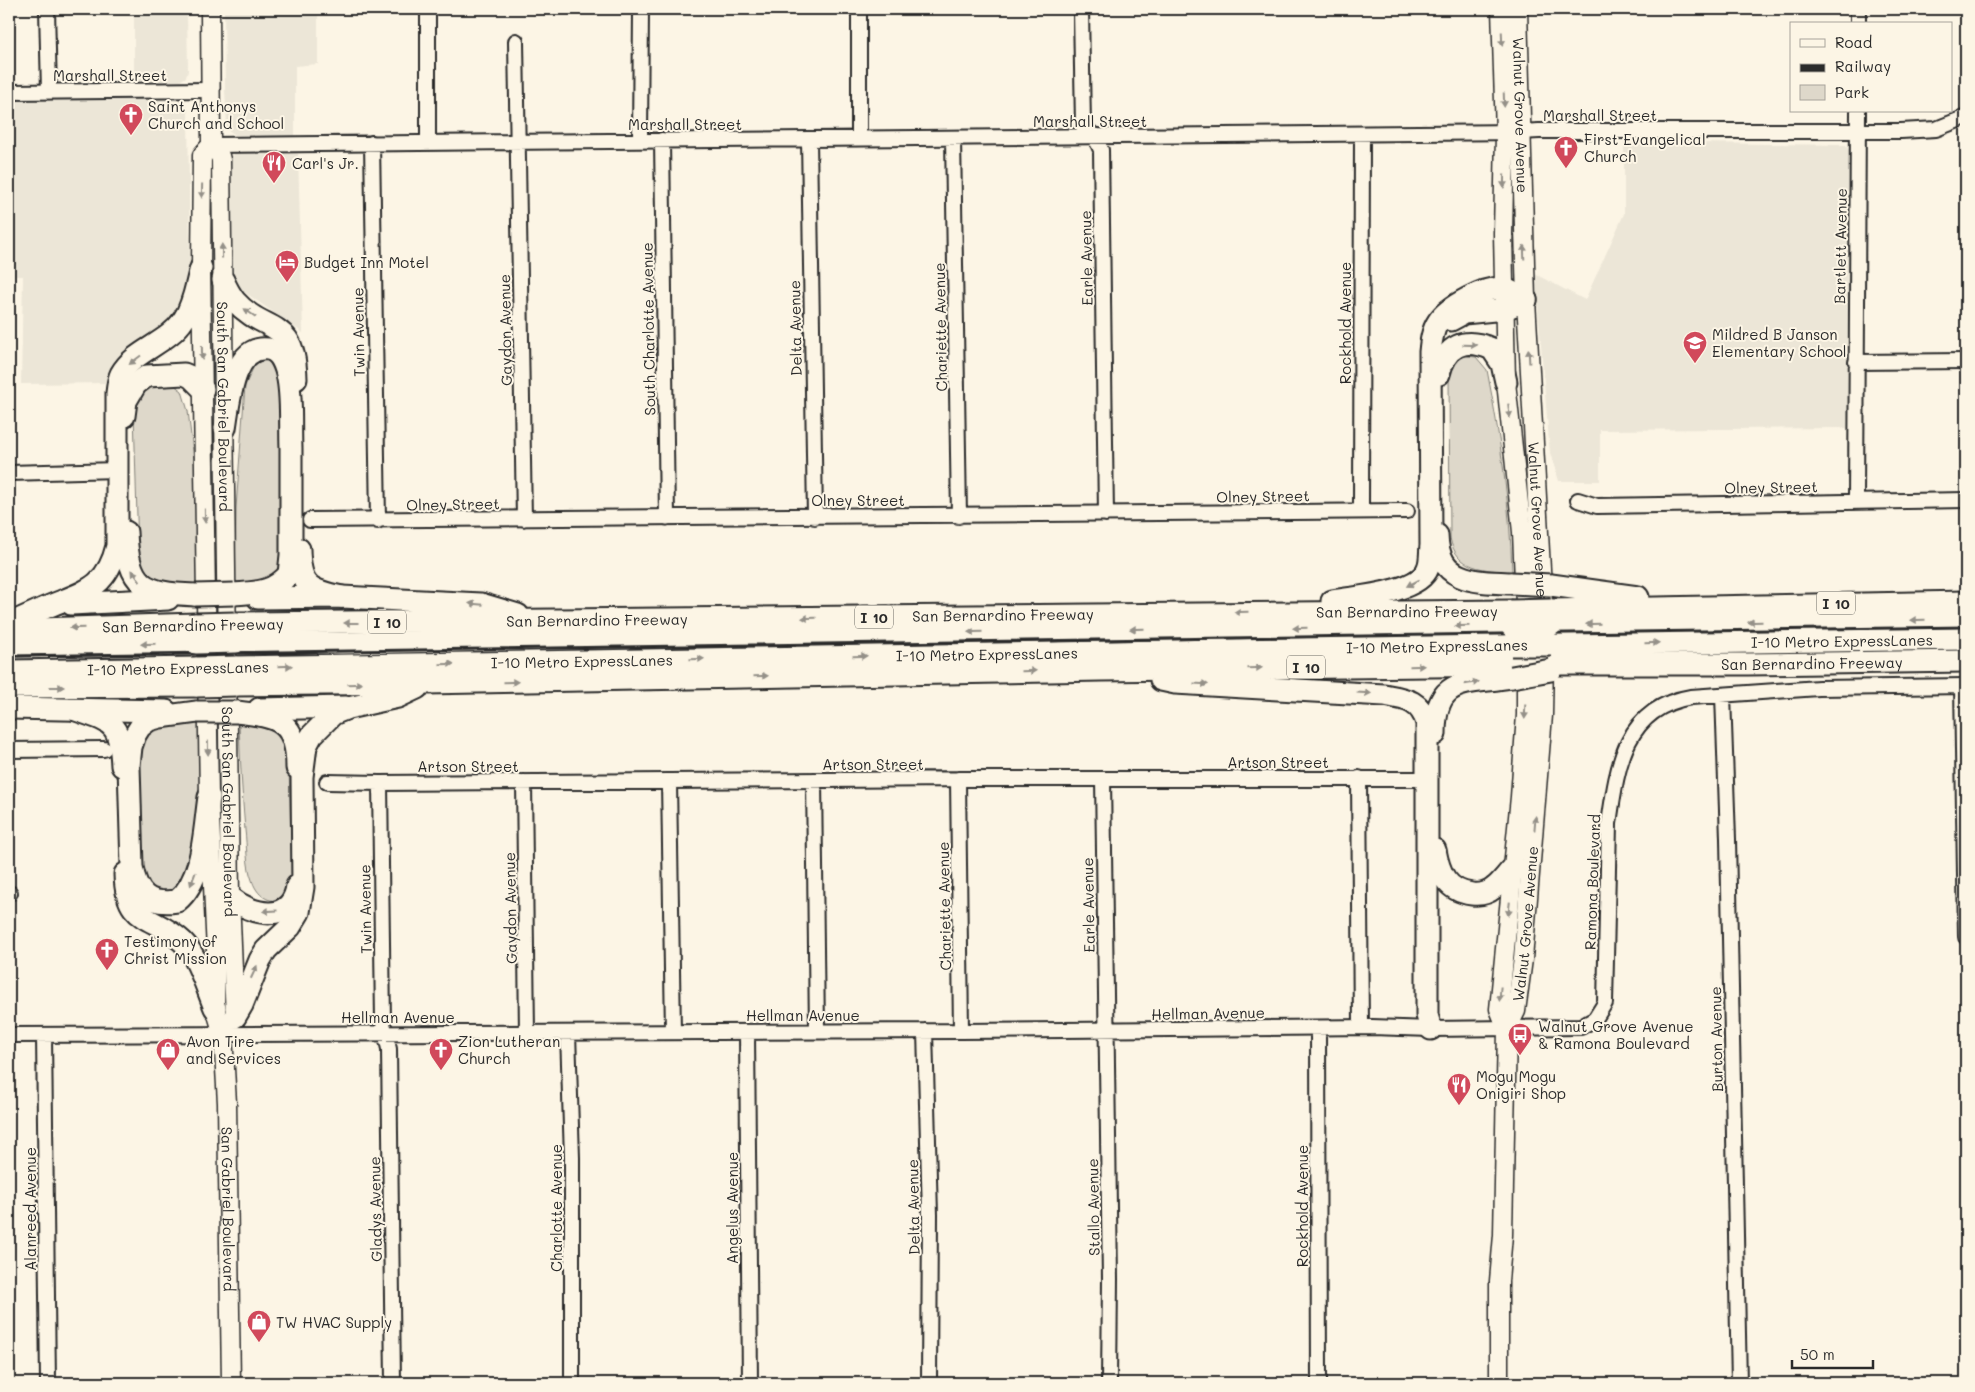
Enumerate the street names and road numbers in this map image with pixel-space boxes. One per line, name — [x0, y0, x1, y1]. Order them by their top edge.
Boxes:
street label: Walnut Grove Avenue — [1509, 37, 1533, 193]
street label: Marshall Street — [53, 65, 167, 85]
street label: Marshall Street — [1543, 105, 1657, 125]
street label: Marshall Street — [1033, 111, 1147, 131]
street label: Marshall Street — [628, 114, 742, 134]
street label: Bartlett Avenue — [1829, 188, 1851, 304]
street label: Earle Avenue — [1075, 210, 1097, 306]
street label: South Charlotte Avenue — [636, 242, 660, 416]
street label: Chariette Avenue — [929, 262, 951, 392]
street label: Rockhold Avenue — [1335, 262, 1355, 384]
street label: Gaydon Avenue — [494, 274, 516, 386]
street label: Delta Avenue — [784, 280, 806, 376]
street label: Twin Avenue — [347, 287, 369, 377]
street label: South San Gabriel Boulevard — [213, 301, 235, 512]
street label: Walnut Grove Avenue — [1524, 441, 1553, 598]
street label: Olney Street — [1724, 476, 1818, 498]
street label: Olney Street — [1216, 485, 1310, 507]
street label: Olney Street — [811, 490, 905, 510]
street label: Olney Street — [406, 493, 500, 515]
road number: I 10 — [1817, 592, 1855, 614]
street label: San Bernardino Freeway — [1316, 601, 1498, 622]
street label: San Bernardino Freeway — [912, 604, 1094, 626]
road number: I 10 — [855, 606, 893, 628]
street label: San Bernardino Freeway — [506, 609, 688, 631]
road number: I 10 — [368, 610, 406, 634]
street label: San Bernardino Freeway — [102, 613, 284, 637]
street label: I-10 Metro ExpressLanes — [1751, 629, 1933, 652]
street label: I-10 Metro ExpressLanes — [1346, 634, 1528, 658]
street label: I-10 Metro ExpressLanes — [896, 642, 1078, 666]
street label: I-10 Metro ExpressLanes — [491, 649, 673, 673]
street label: San Bernardino Freeway — [1721, 652, 1903, 674]
street label: I-10 Metro ExpressLanes — [87, 656, 269, 680]
road number: I 10 — [1287, 656, 1325, 679]
street label: South San Gabriel Boulevard — [218, 706, 241, 917]
street label: Artson Street — [1227, 752, 1329, 772]
street label: Artson Street — [822, 754, 924, 774]
street label: Artson Street — [417, 756, 519, 776]
street label: Ramona Boulevard — [1580, 814, 1604, 950]
street label: Chariette Avenue — [933, 841, 955, 971]
street label: Walnut Grove Avenue — [1507, 845, 1542, 1002]
street label: Gaydon Avenue — [499, 852, 521, 964]
street label: Earle Avenue — [1077, 857, 1099, 953]
street label: Twin Avenue — [354, 864, 376, 954]
street label: Burton Avenue — [1705, 986, 1727, 1092]
street label: Hellman Avenue — [1151, 1002, 1265, 1024]
street label: Hellman Avenue — [746, 1005, 860, 1025]
street label: Hellman Avenue — [341, 1007, 455, 1027]
street label: San Gabriel Boulevard — [217, 1126, 240, 1292]
street label: Charlotte Avenue — [546, 1144, 566, 1272]
street label: Rockhold Avenue — [1292, 1145, 1312, 1267]
street label: Alanreed Avenue — [20, 1147, 40, 1271]
street label: Angelus Avenue — [722, 1152, 742, 1264]
street label: Gladys Avenue — [364, 1156, 386, 1262]
street label: Stallo Avenue — [1082, 1158, 1104, 1256]
street label: Delta Avenue — [902, 1159, 924, 1255]

